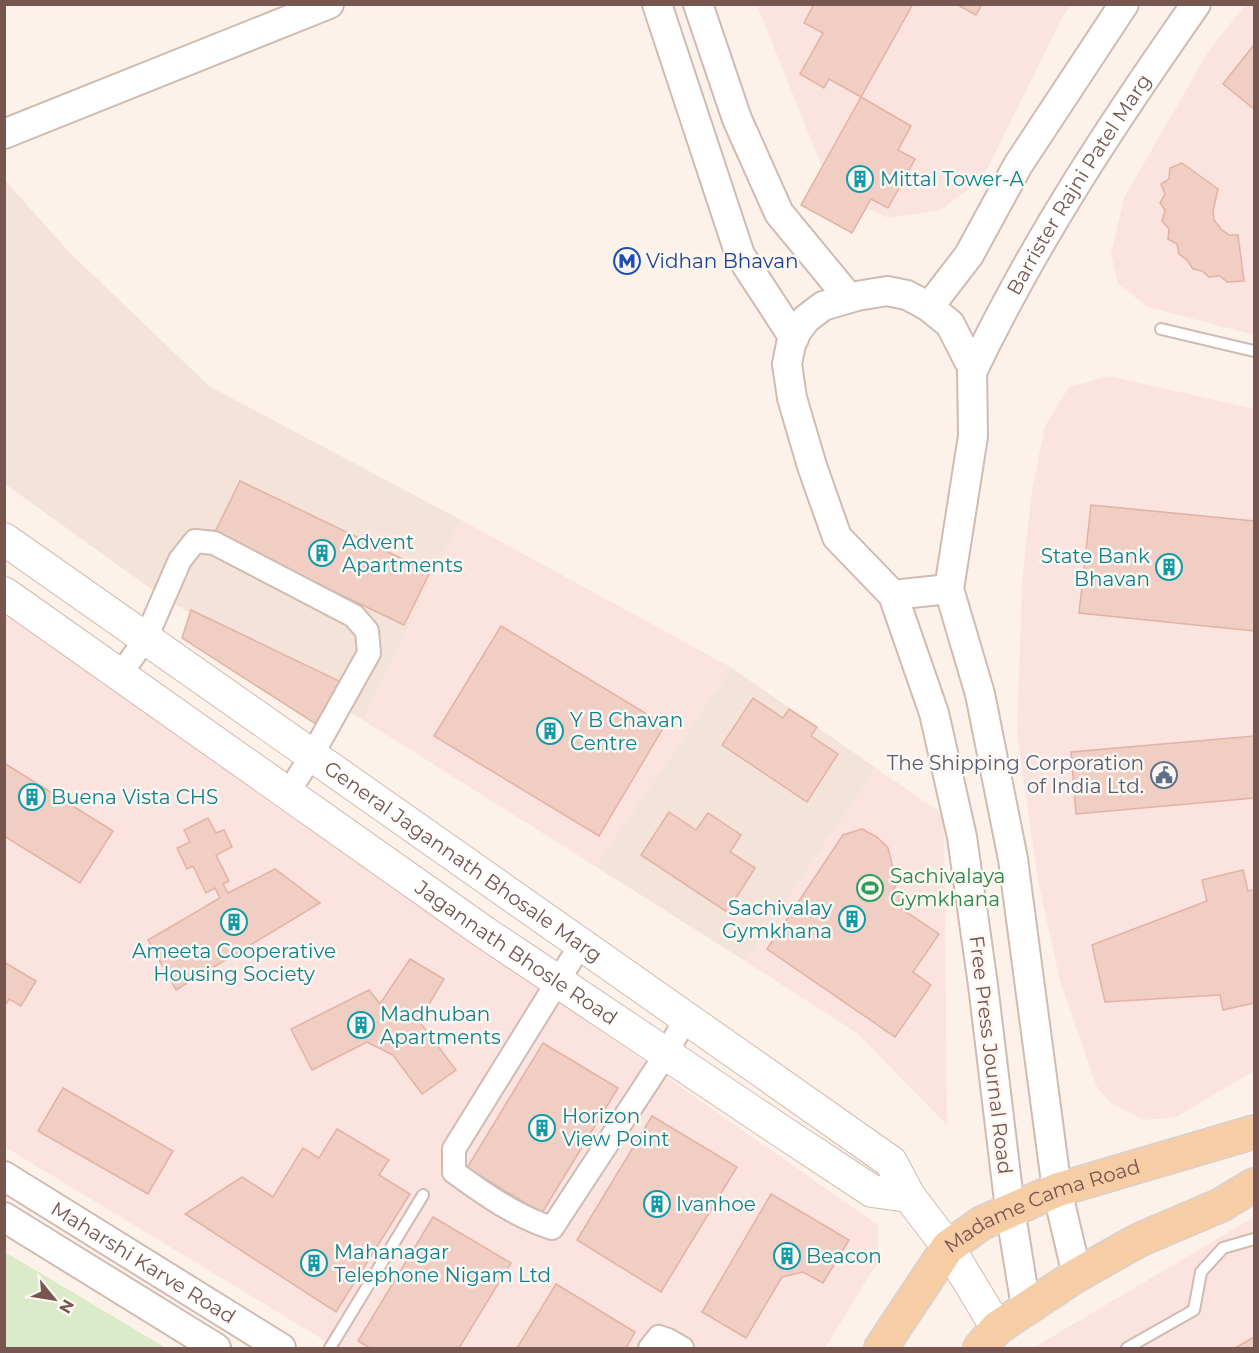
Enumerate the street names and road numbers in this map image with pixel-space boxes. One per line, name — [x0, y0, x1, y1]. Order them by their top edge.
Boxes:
street label: Barrister Rajni Patel Marg — [1002, 69, 1156, 299]
street label: General Jagannath Bhosale Marg — [320, 756, 607, 967]
street label: Jagannath Bhosle Road — [410, 875, 622, 1030]
street label: Free Press Journal Road — [964, 934, 1018, 1176]
street label: Madame Cama Road — [940, 1154, 1143, 1258]
street label: Maharshi Karve Road — [47, 1196, 240, 1329]

